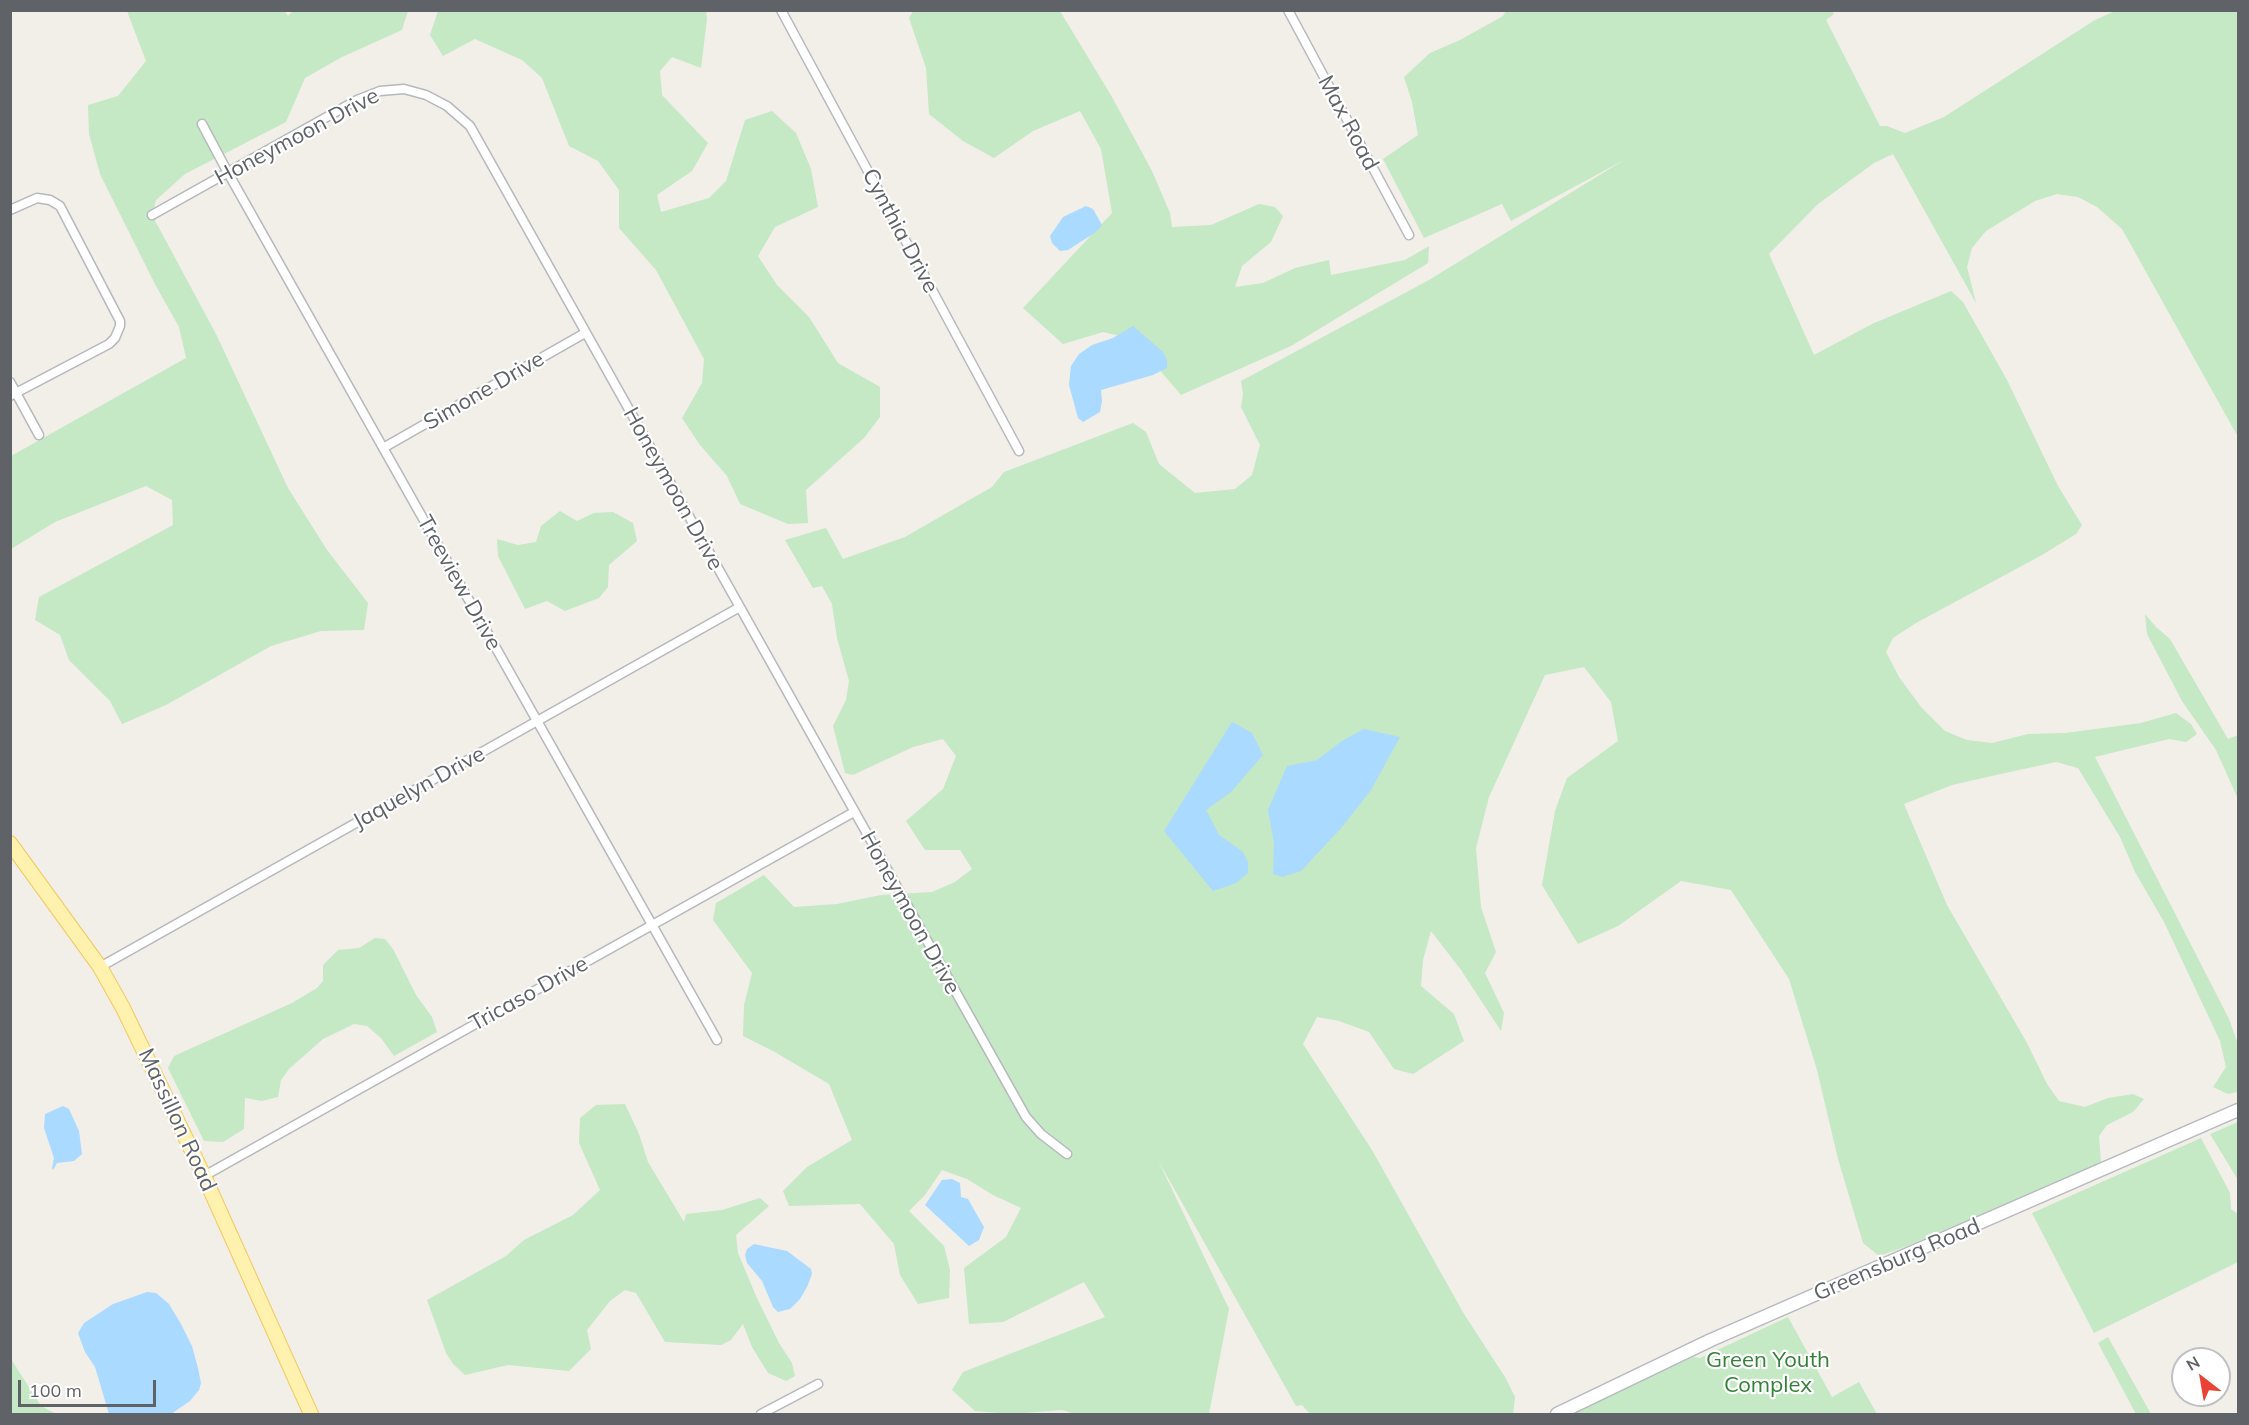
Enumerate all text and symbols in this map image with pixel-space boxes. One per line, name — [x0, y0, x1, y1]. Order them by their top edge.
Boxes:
street label: Max Road — [1312, 71, 1384, 175]
street label: Honeymoon Drive — [210, 83, 384, 191]
street label: Cynthia Drive — [856, 164, 944, 298]
street label: Simone Drive — [419, 346, 549, 436]
street label: Honeymoon Drive — [617, 403, 729, 575]
street label: Treeview Drive — [411, 511, 507, 655]
street label: Jaquelyn Drive — [348, 741, 490, 835]
street label: Honeymoon Drive — [854, 827, 966, 999]
street label: Tricaso Drive — [465, 951, 593, 1037]
street label: Massillon Road — [132, 1044, 222, 1196]
street label: Greensburg Road — [1810, 1213, 1984, 1307]
park label: Green Youth Complex — [1706, 1347, 1830, 1398]
north arrow — [2171, 1347, 2231, 1407]
text: N — [2182, 1352, 2203, 1375]
scale bar — [21, 1368, 159, 1406]
text: 100 m — [29, 1379, 82, 1402]

